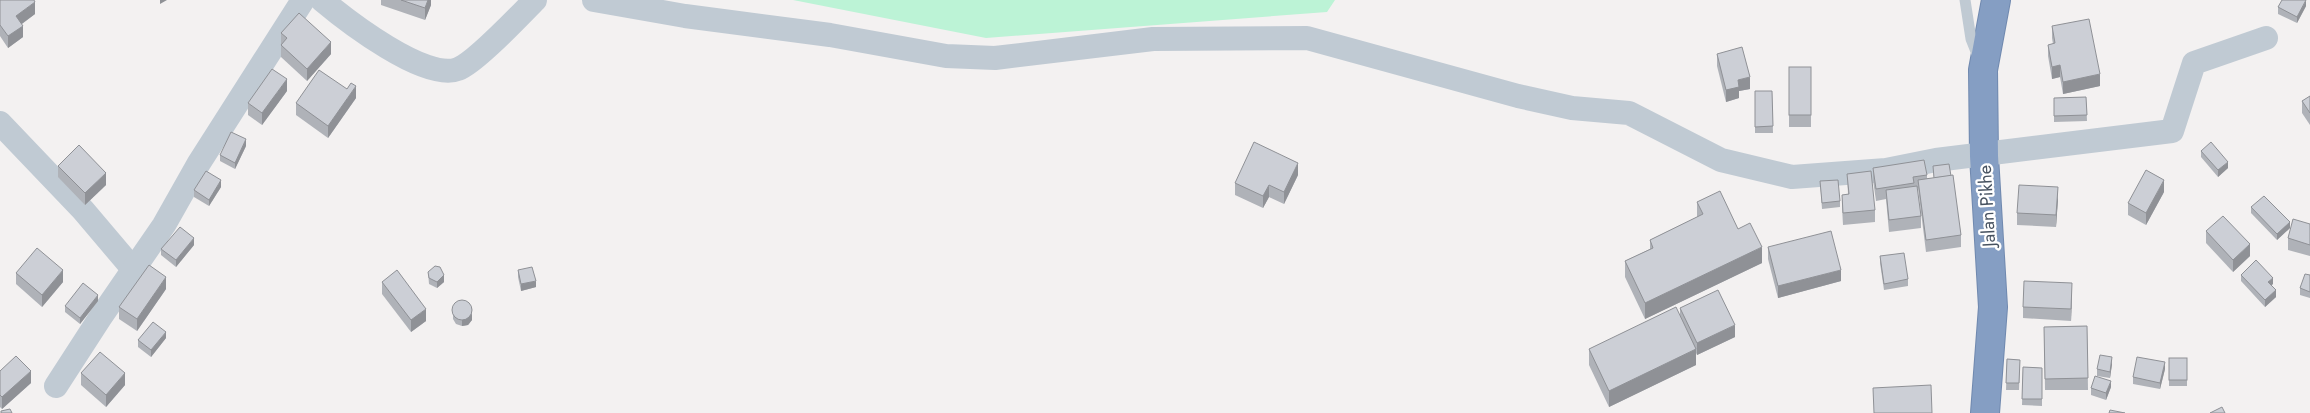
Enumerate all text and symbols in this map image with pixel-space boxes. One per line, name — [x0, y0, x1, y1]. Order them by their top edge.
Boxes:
street label: Jalan Pikhe — [1972, 164, 2002, 250]

